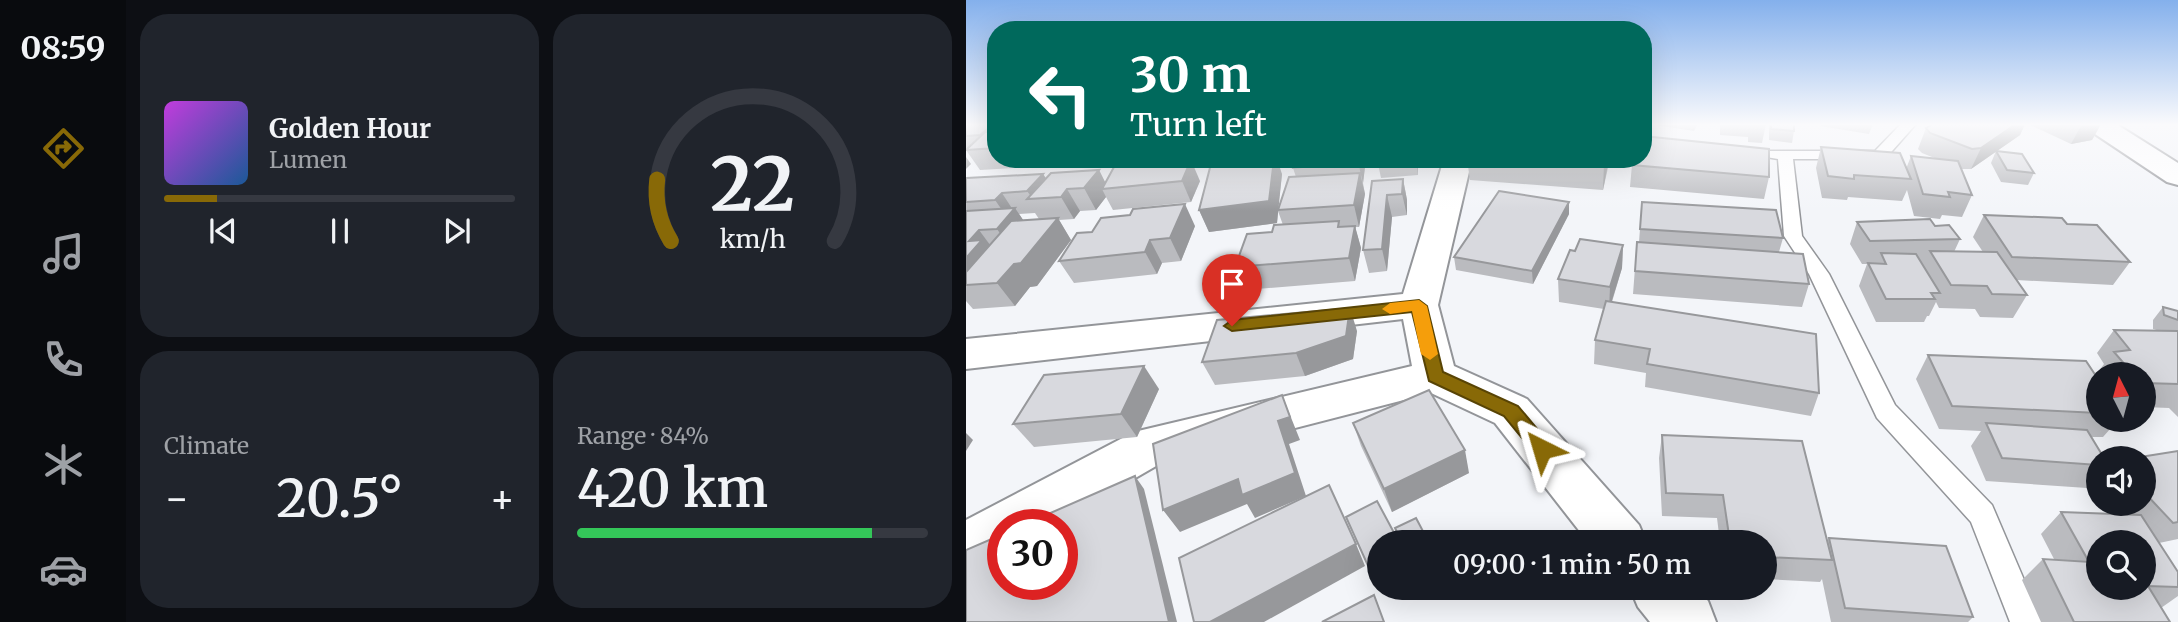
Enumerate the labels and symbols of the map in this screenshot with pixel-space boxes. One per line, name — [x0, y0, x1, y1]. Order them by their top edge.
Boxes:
pin — [1202, 254, 1262, 326]
north arrow — [2086, 362, 2156, 432]
position arrow — [1505, 412, 1579, 486]
speed limit sign: 30 — [987, 509, 1078, 600]

